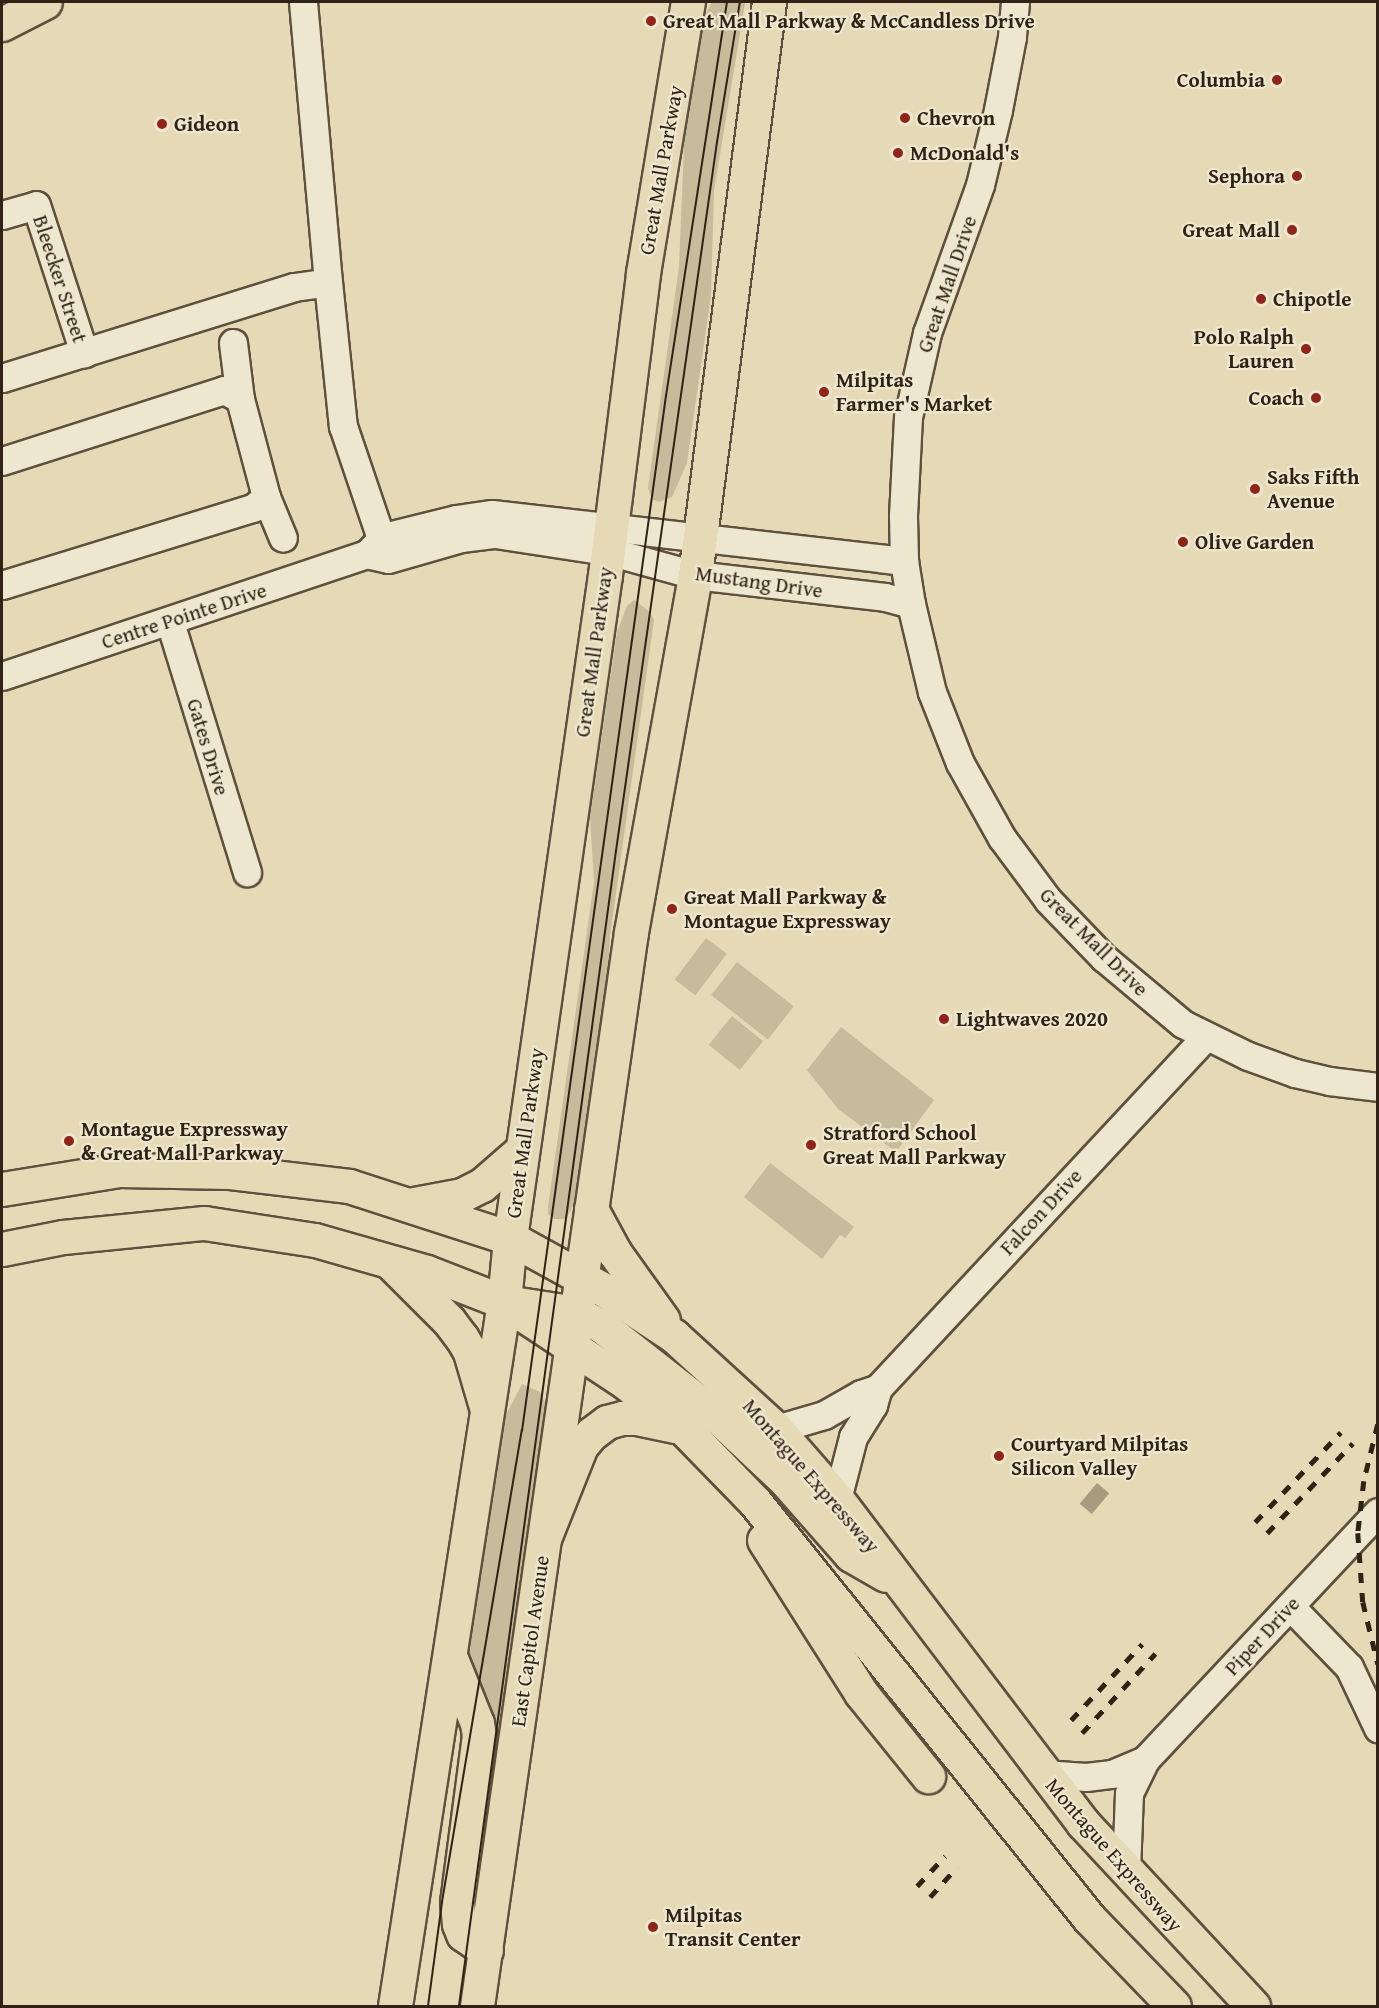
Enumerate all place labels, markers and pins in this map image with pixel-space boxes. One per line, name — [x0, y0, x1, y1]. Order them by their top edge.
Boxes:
place label: Great Mall Parkway & McCandless Drive — [663, 8, 1035, 34]
marker: Great Mall Parkway & McCandless Drive — [644, 14, 658, 28]
place label: Columbia — [1177, 67, 1265, 93]
marker: Columbia — [1270, 73, 1284, 87]
place label: Chevron — [917, 105, 995, 131]
place label: Gideon — [174, 111, 239, 137]
marker: Chevron — [898, 111, 912, 125]
marker: Gideon — [155, 117, 169, 131]
place label: McDonald's — [910, 140, 1019, 166]
marker: McDonald's — [891, 146, 905, 160]
place label: Sephora — [1208, 163, 1285, 189]
marker: Sephora — [1290, 169, 1304, 183]
place label: Great Mall — [1182, 217, 1280, 243]
marker: Great Mall — [1285, 223, 1299, 237]
place label: Chipotle — [1273, 286, 1352, 312]
marker: Chipotle — [1254, 292, 1268, 306]
place label: Polo Ralph Lauren — [1194, 324, 1294, 374]
marker: Polo Ralph Lauren — [1299, 342, 1313, 356]
place label: Milpitas Farmer's Market — [836, 367, 992, 417]
marker: Milpitas Farmer's Market — [817, 385, 831, 399]
place label: Coach — [1248, 385, 1304, 411]
marker: Coach — [1309, 391, 1323, 405]
place label: Saks Fifth Avenue — [1267, 464, 1359, 514]
marker: Saks Fifth Avenue — [1248, 482, 1262, 496]
place label: Olive Garden — [1195, 529, 1314, 555]
marker: Olive Garden — [1176, 535, 1190, 549]
place label: Great Mall Parkway & Montague Expressway — [684, 884, 891, 934]
marker: Great Mall Parkway & Montague Expressway — [665, 902, 679, 916]
place label: Lightwaves 2020 — [956, 1006, 1108, 1032]
marker: Lightwaves 2020 — [937, 1012, 951, 1026]
place label: Montague Expressway & Great Mall Parkway — [81, 1116, 288, 1166]
place label: Stratford School Great Mall Parkway — [823, 1120, 1006, 1170]
marker: Montague Expressway & Great Mall Parkway — [62, 1134, 76, 1148]
marker: Stratford School Great Mall Parkway — [804, 1138, 818, 1152]
place label: Courtyard Milpitas Silicon Valley — [1011, 1431, 1188, 1481]
marker: Courtyard Milpitas Silicon Valley — [992, 1449, 1006, 1463]
place label: Milpitas Transit Center — [665, 1902, 801, 1952]
marker: Milpitas Transit Center — [646, 1920, 660, 1934]

